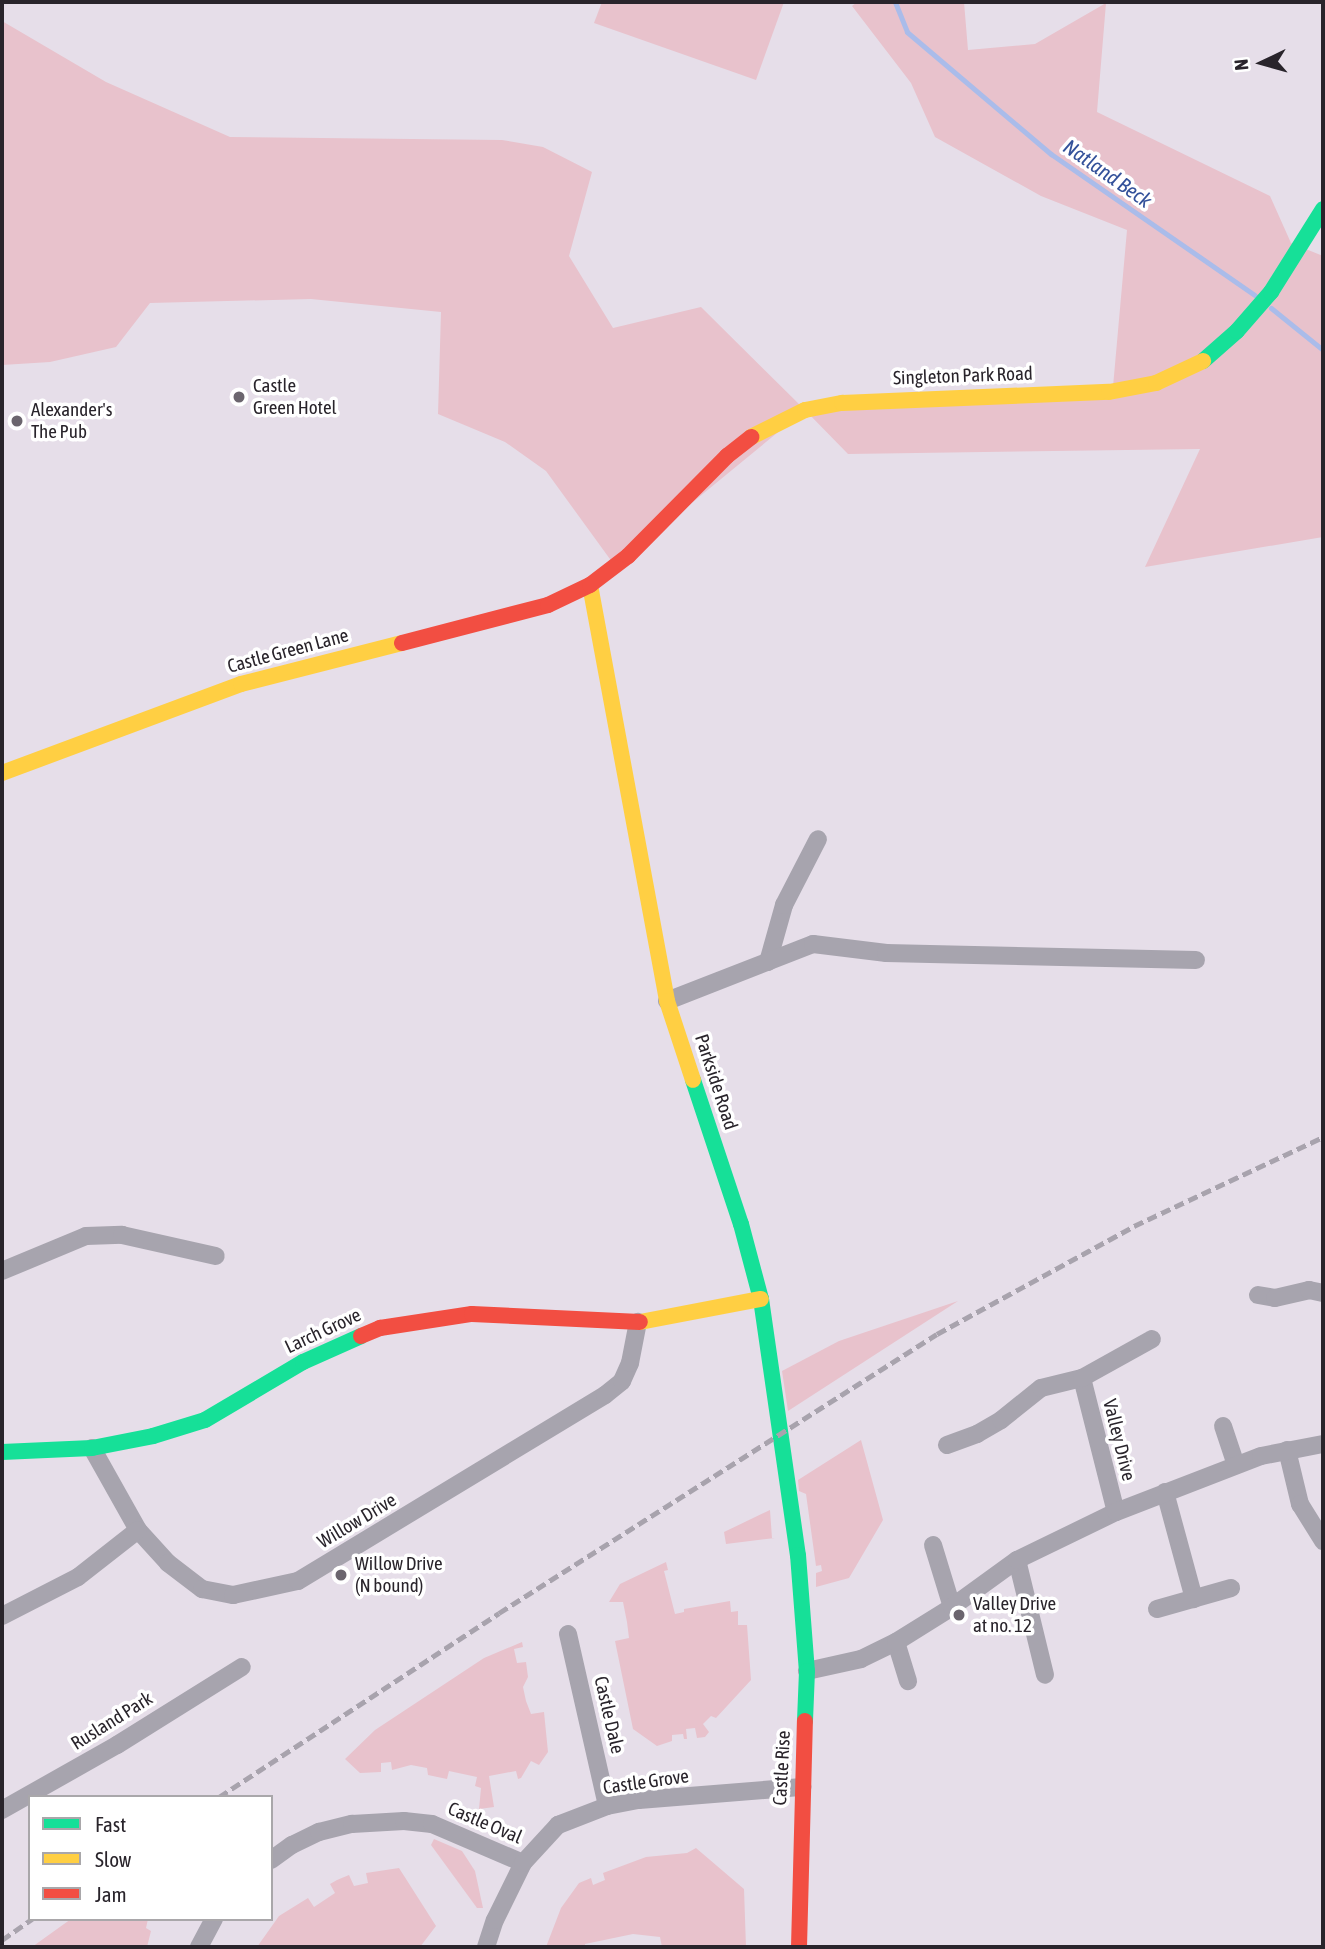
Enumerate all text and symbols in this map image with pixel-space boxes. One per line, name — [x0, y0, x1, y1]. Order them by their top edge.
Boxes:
north arrow — [1227, 28, 1297, 98]
text: N — [1230, 58, 1253, 71]
water label: Natland Beck — [1059, 133, 1157, 213]
street label: Singleton Park Road — [893, 362, 1033, 390]
place label: Castle Green Hotel — [253, 375, 337, 419]
marker: Castle Green Hotel — [231, 389, 247, 405]
place label: Alexander's The Pub — [31, 399, 112, 443]
marker: Alexander's The Pub — [9, 413, 25, 429]
street label: Castle Green Lane — [225, 624, 351, 678]
street label: Parkside Road — [690, 1031, 742, 1133]
street label: Larch Grove — [281, 1303, 365, 1359]
street label: Valley Drive — [1098, 1397, 1140, 1483]
street label: Willow Drive — [314, 1489, 400, 1553]
place label: Willow Drive (N bound) — [355, 1553, 443, 1597]
marker: Willow Drive (N bound) — [333, 1567, 349, 1583]
place label: Valley Drive at no. 12 — [973, 1593, 1056, 1637]
marker: Valley Drive at no. 12 — [951, 1607, 967, 1623]
street label: Castle Dale — [589, 1674, 629, 1756]
street label: Rusland Park — [67, 1687, 157, 1755]
street label: Castle Rise — [769, 1730, 795, 1806]
street label: Castle Grove — [602, 1765, 690, 1799]
legend — [28, 1795, 273, 1921]
street label: Castle Oval — [445, 1797, 525, 1849]
text: Fast — [95, 1812, 126, 1836]
text: Slow — [95, 1847, 131, 1871]
text: Jam — [95, 1882, 127, 1906]

